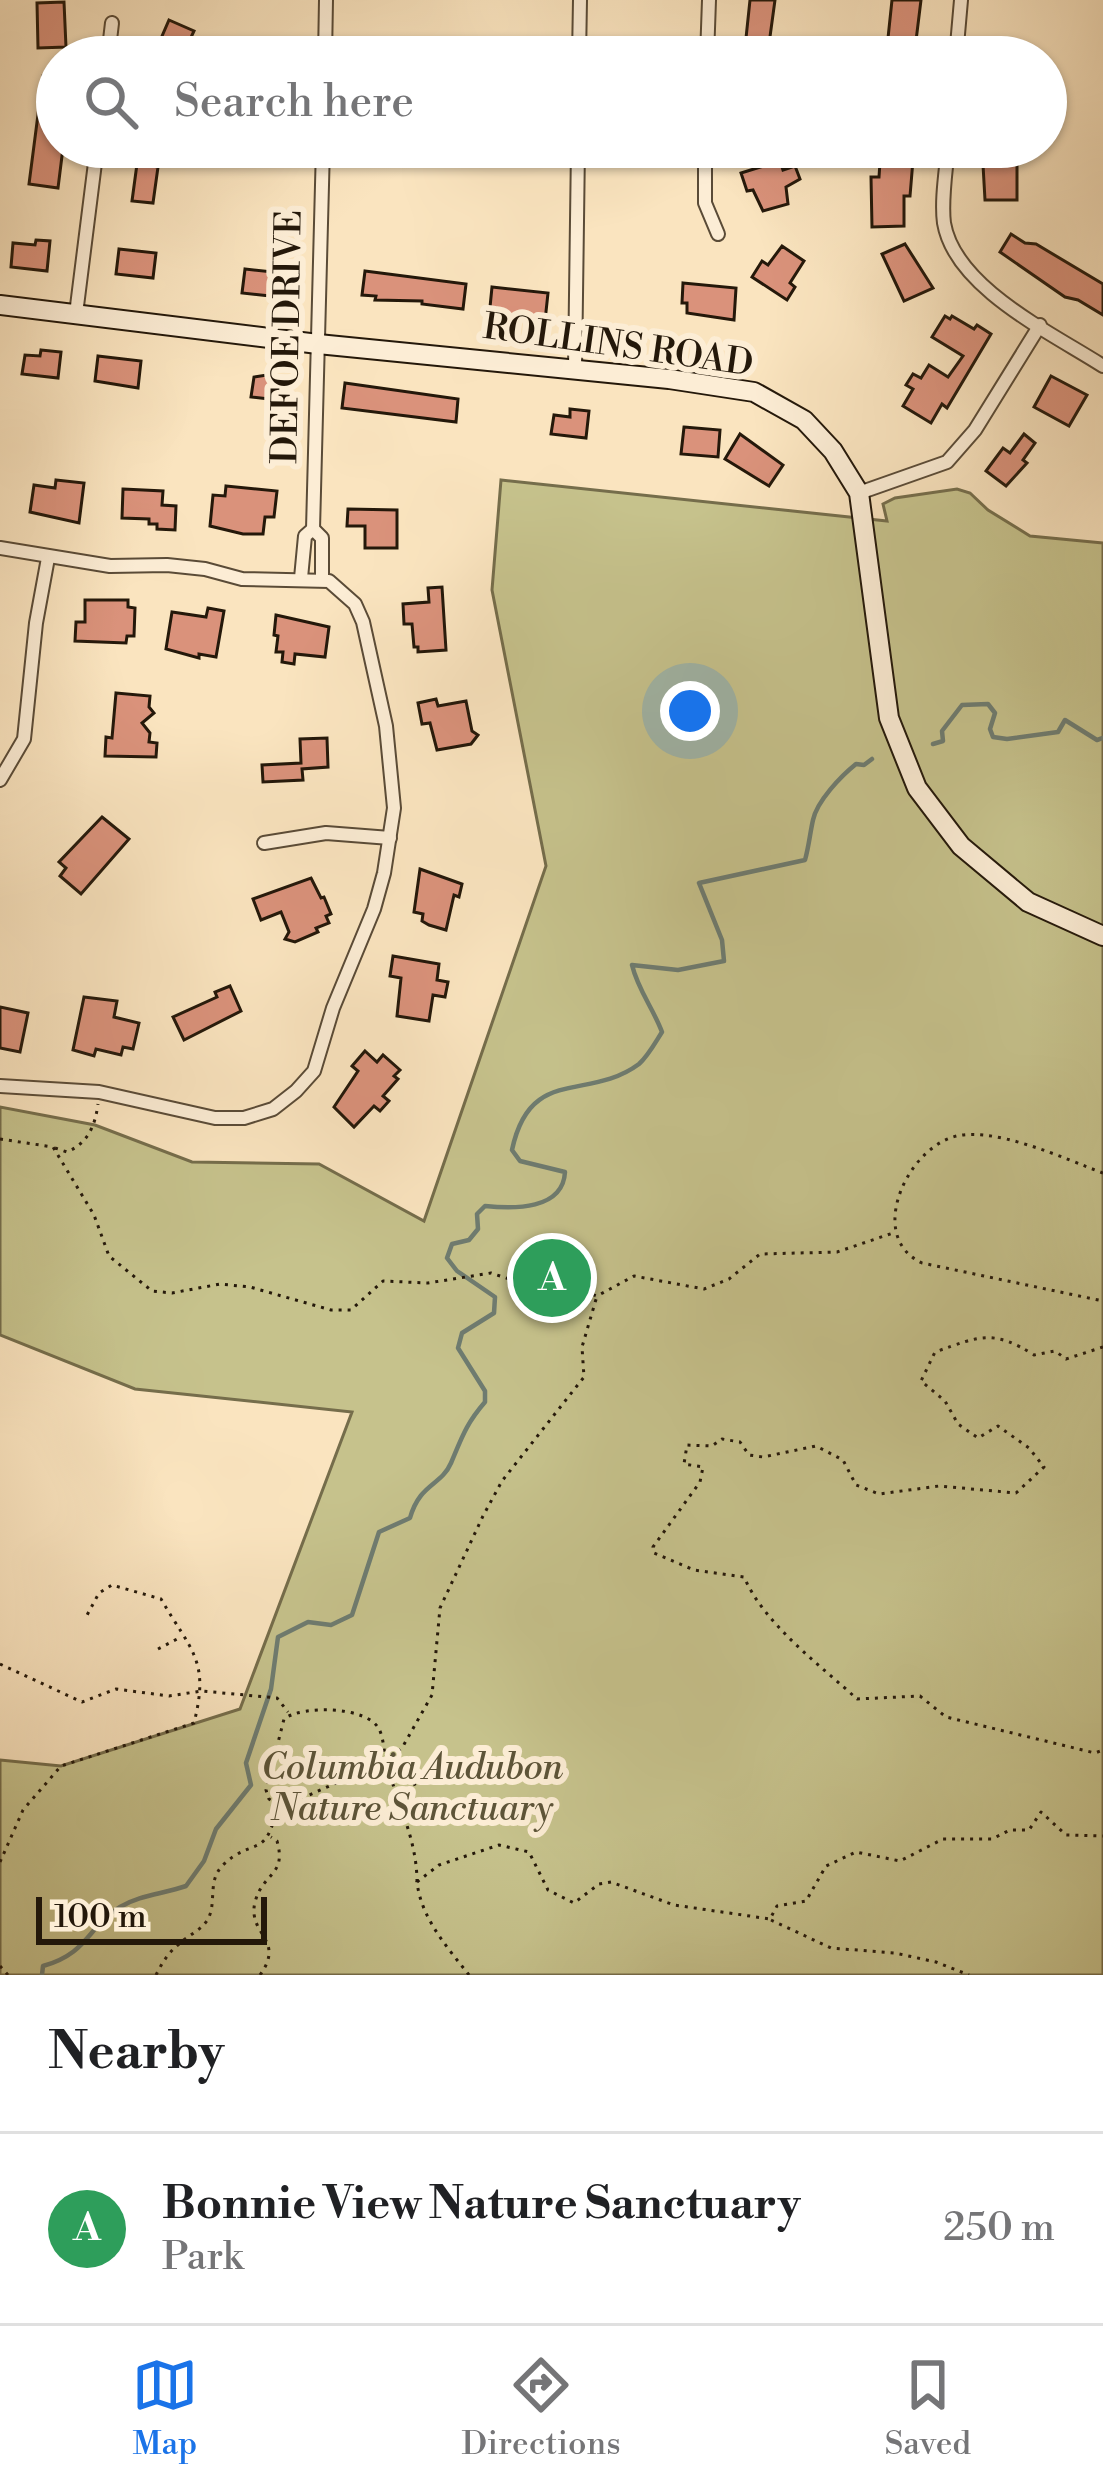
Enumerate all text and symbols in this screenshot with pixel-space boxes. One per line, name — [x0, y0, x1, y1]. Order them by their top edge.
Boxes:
search box — [36, 36, 1067, 168]
icon: search — [78, 69, 144, 135]
text: Search here — [174, 74, 414, 131]
street label: DEFOE DRIVE — [263, 210, 313, 464]
street label: ROLLINS ROAD — [480, 305, 756, 387]
your location — [660, 681, 720, 741]
pin: A — [513, 1233, 591, 1323]
park label: Columbia Audubon Nature Sanctuary — [261, 1746, 564, 1832]
scale bar — [36, 1891, 267, 1944]
text: 100 m — [54, 1897, 147, 1938]
text: Nearby — [48, 2021, 224, 2085]
text: Bonnie View Nature Sanctuary — [162, 2176, 801, 2233]
text: A — [73, 2204, 101, 2253]
text: 250 m — [943, 2204, 1055, 2253]
text: Park — [162, 2233, 243, 2282]
tab: Map — [132, 2352, 198, 2465]
tab: Directions — [462, 2352, 621, 2465]
tab: Saved — [884, 2352, 971, 2465]

